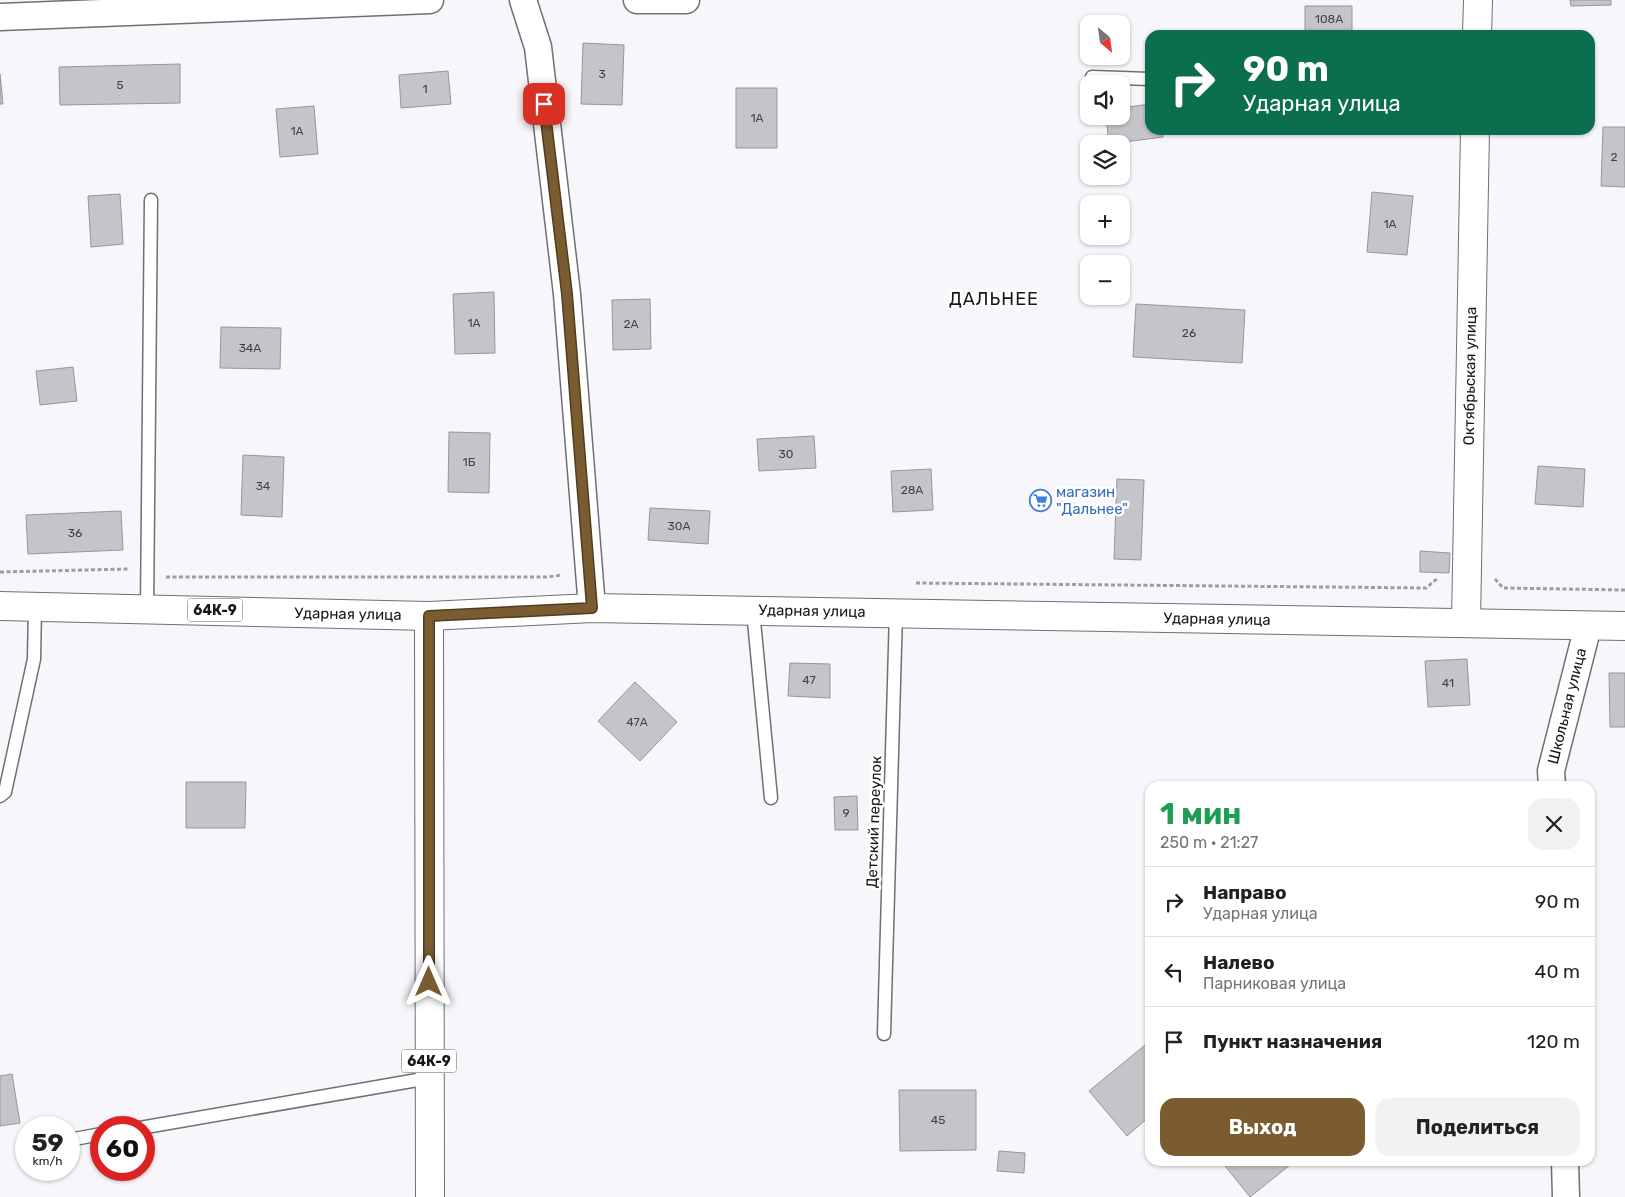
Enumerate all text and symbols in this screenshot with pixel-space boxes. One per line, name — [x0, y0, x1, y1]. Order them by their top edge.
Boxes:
house number: 108А — [1315, 12, 1343, 26]
north arrow — [1080, 15, 1130, 65]
map controls — [1080, 15, 1130, 305]
text: 90 m — [1243, 48, 1329, 90]
icon: right — [1160, 50, 1225, 115]
house number: 3 — [598, 67, 606, 81]
button: sound — [1080, 75, 1130, 125]
house number: 5 — [116, 78, 124, 92]
house number: 1 — [422, 82, 428, 96]
pin — [523, 83, 565, 125]
icon: arrive — [530, 90, 558, 118]
text: Ударная улица — [1243, 90, 1401, 117]
house number: 1А — [750, 111, 764, 125]
house number: 1А — [290, 124, 304, 138]
button: layers — [1080, 135, 1130, 185]
house number: 2 — [1610, 150, 1618, 164]
button: + — [1080, 195, 1130, 245]
house number: 1А — [1383, 217, 1397, 231]
button: − — [1080, 255, 1130, 305]
district label: ДАЛЬНЕЕ — [949, 288, 1039, 310]
street label: Октябрьская улица — [1460, 306, 1480, 446]
house number: 1А — [467, 316, 481, 330]
house number: 2А — [623, 317, 639, 331]
house number: 26 — [1182, 326, 1196, 340]
house number: 34А — [239, 341, 261, 355]
house number: 30 — [779, 447, 793, 461]
house number: 1Б — [463, 455, 476, 469]
house number: 34 — [256, 479, 271, 493]
house number: 28А — [901, 483, 923, 497]
place label: магазин "Дальнее" — [1056, 483, 1128, 518]
supermarket icon: магазин "Дальнее" — [1028, 489, 1052, 513]
house number: 30А — [668, 519, 690, 533]
house number: 36 — [68, 526, 82, 540]
road number: 64К-9 — [188, 598, 242, 622]
street label: Ударная улица — [758, 601, 866, 621]
street label: Ударная улица — [294, 604, 402, 624]
street label: Ударная улица — [1163, 609, 1271, 629]
street label: Школьная улица — [1544, 646, 1590, 766]
house number: 47 — [802, 673, 816, 687]
house number: 41 — [1442, 676, 1454, 690]
house number: 47А — [626, 715, 648, 729]
street label: Детский переулок — [863, 756, 885, 888]
text: 1 мин — [1160, 796, 1241, 832]
button: close — [1528, 798, 1580, 850]
house number: 9 — [842, 806, 850, 820]
text: 250 m · 21:27 — [1160, 833, 1258, 852]
text: Направо — [1203, 881, 1287, 904]
icon: right — [1160, 888, 1188, 916]
text: 90 m — [1535, 890, 1580, 913]
text: Ударная улица — [1203, 904, 1318, 923]
text: Налево — [1203, 951, 1275, 974]
position arrow — [402, 955, 454, 1007]
icon: left — [1160, 958, 1188, 986]
text: 40 m — [1535, 960, 1580, 983]
text: Парниковая улица — [1203, 974, 1346, 993]
icon: arrive — [1160, 1028, 1188, 1056]
text: Пункт назначения — [1203, 1030, 1382, 1053]
text: 120 m — [1527, 1030, 1580, 1053]
road number: 64К-9 — [402, 1050, 456, 1072]
button: Выход — [1160, 1098, 1365, 1156]
button: Поделиться — [1375, 1098, 1580, 1156]
house number: 45 — [931, 1113, 945, 1127]
speed limit sign: 60 — [90, 1116, 155, 1181]
text: 59 — [31, 1128, 64, 1157]
text: km/h — [33, 1154, 62, 1168]

